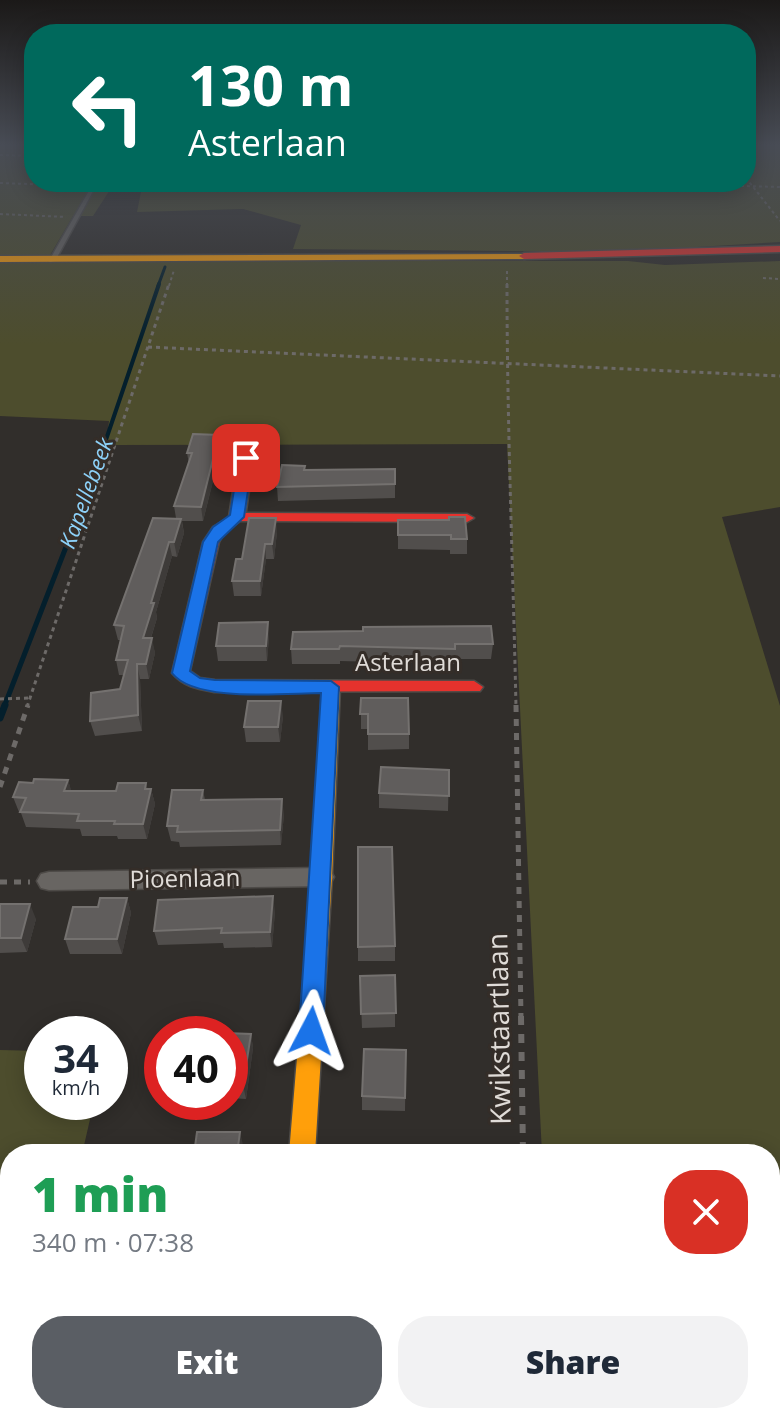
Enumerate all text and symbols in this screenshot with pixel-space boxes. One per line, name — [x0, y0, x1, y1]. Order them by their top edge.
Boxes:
text: 130 m — [188, 46, 354, 122]
icon: left — [56, 56, 160, 160]
text: Asterlaan — [188, 118, 347, 167]
pin — [212, 424, 280, 492]
water label: Kapellebeek — [51, 432, 119, 552]
icon: arrive — [224, 436, 268, 480]
street label: Asterlaan — [355, 645, 461, 678]
street label: Pioenlaan — [129, 860, 241, 895]
street label: Kwikstaartlaan — [477, 933, 519, 1125]
position arrow — [269, 989, 353, 1073]
speed limit sign: 40 — [144, 1016, 248, 1120]
text: 34 — [53, 1030, 99, 1085]
text: km/h — [52, 1074, 100, 1101]
text: 1 min — [32, 1161, 168, 1226]
button: close — [664, 1170, 748, 1254]
text: 340 m · 07:38 — [32, 1224, 194, 1260]
button: Exit — [32, 1316, 382, 1408]
button: Share — [398, 1316, 748, 1408]

